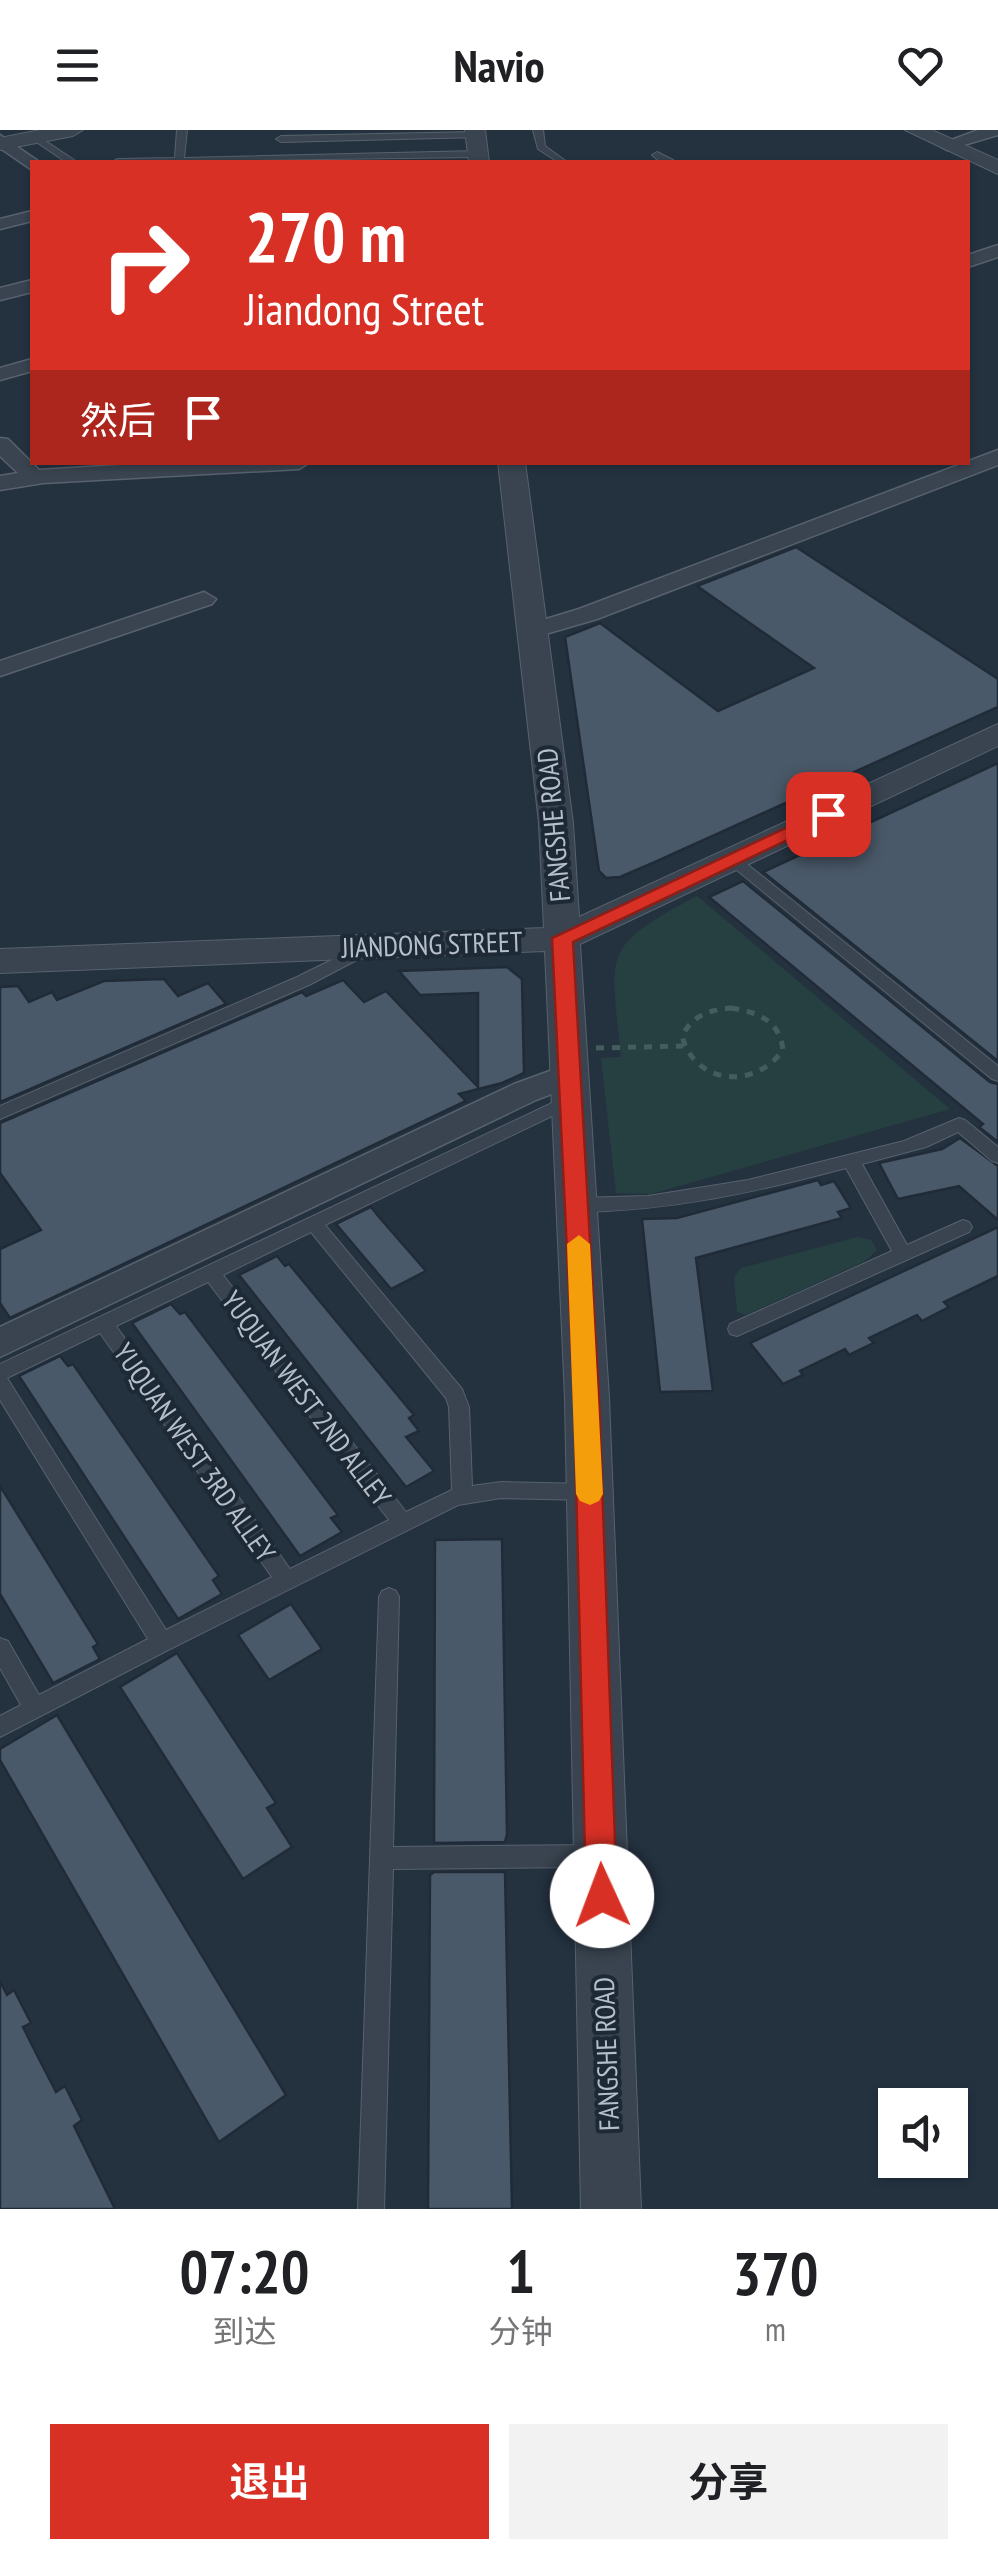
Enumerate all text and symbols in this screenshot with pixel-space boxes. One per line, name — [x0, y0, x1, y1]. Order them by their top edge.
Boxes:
text: Navio — [454, 36, 545, 94]
icon: menu — [50, 38, 105, 93]
icon: heart — [893, 38, 948, 93]
text: 270 m — [245, 191, 406, 281]
icon: right — [80, 200, 210, 330]
text: Jiandong Street — [245, 279, 484, 337]
icon: arrive — [176, 390, 231, 445]
text: 然后 — [80, 395, 156, 444]
street label: FANGSHE ROAD — [528, 747, 578, 903]
pin — [786, 772, 871, 857]
icon: arrive — [801, 787, 856, 842]
street label: JIANDONG STREET — [340, 922, 524, 966]
street label: YUQUAN WEST 2ND ALLEY — [214, 1283, 400, 1513]
street label: YUQUAN WEST 3RD ALLEY — [106, 1335, 284, 1569]
position arrow — [550, 1844, 654, 1948]
street label: FANGSHE ROAD — [585, 1976, 627, 2132]
map controls — [878, 2088, 968, 2178]
button: sound — [878, 2088, 968, 2178]
text: 07:20 — [180, 2232, 309, 2310]
text: 1 — [507, 2232, 535, 2310]
text: 370 — [732, 2234, 818, 2312]
text: m — [765, 2308, 786, 2350]
text: 到达 — [212, 2310, 276, 2352]
text: 分钟 — [489, 2310, 553, 2352]
button: 退出 — [50, 2424, 489, 2539]
button: 分享 — [509, 2424, 948, 2539]

